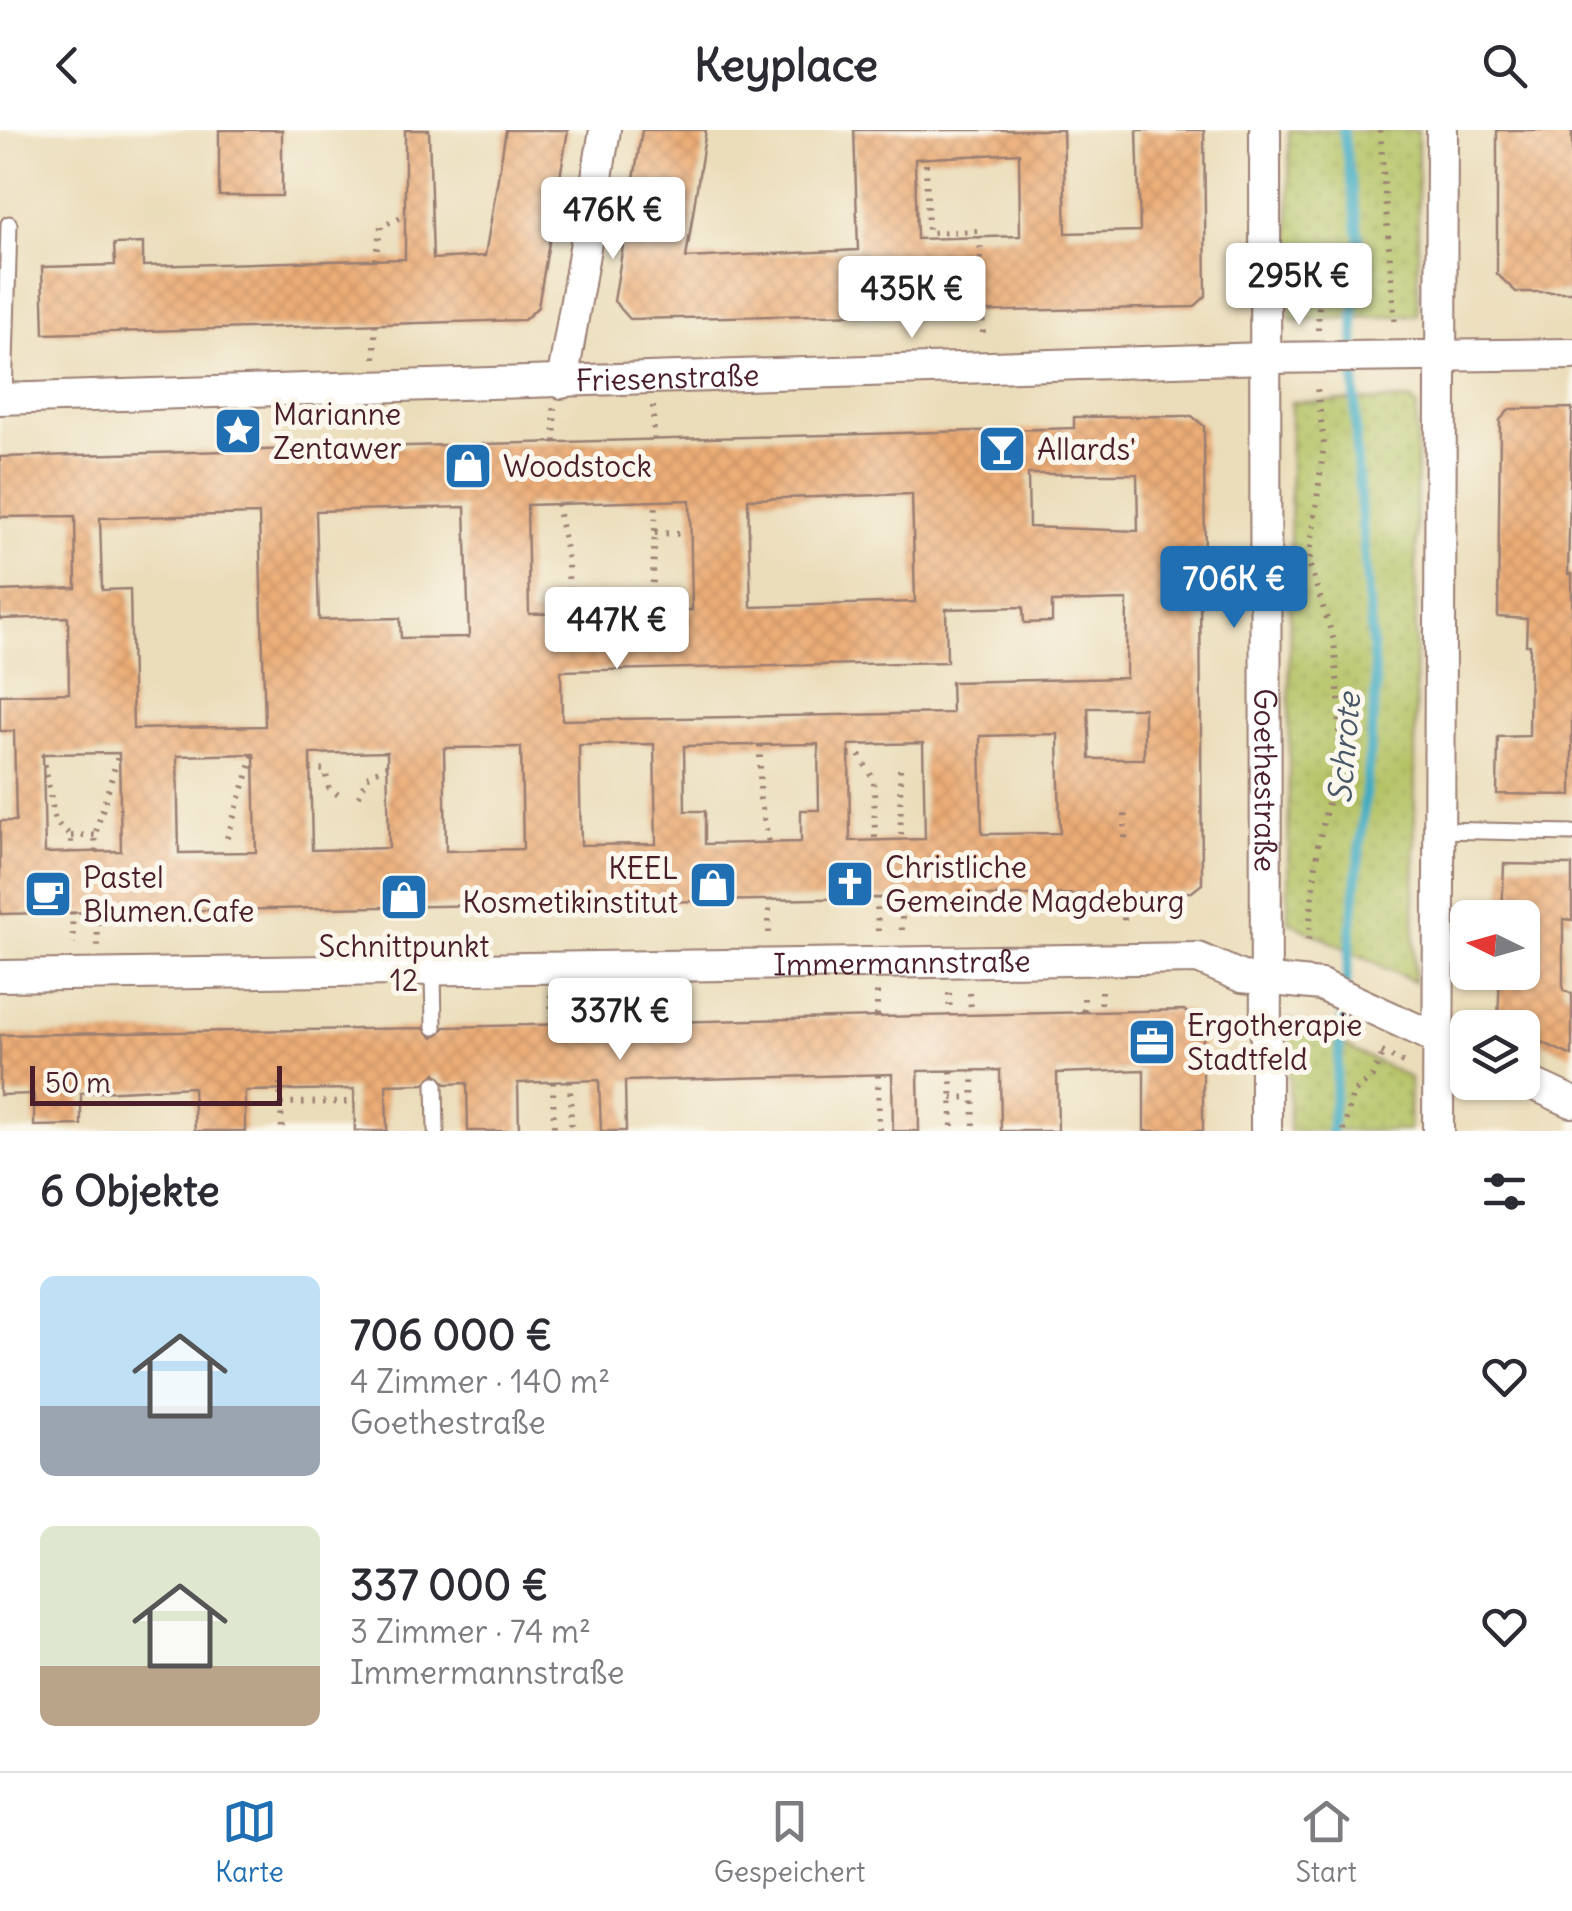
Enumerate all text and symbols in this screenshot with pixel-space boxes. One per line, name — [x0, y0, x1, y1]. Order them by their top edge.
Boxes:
text: Keyplace — [694, 37, 878, 93]
icon: back — [40, 38, 95, 93]
icon: search — [1477, 38, 1532, 93]
pin: 476K € — [532, 177, 694, 262]
text: 476K € — [563, 189, 663, 230]
pin: 295K € — [1218, 243, 1380, 328]
text: 295K € — [1248, 255, 1350, 296]
pin: 435K € — [831, 256, 993, 341]
text: 435K € — [860, 268, 964, 309]
street label: Friesenstraße — [575, 355, 760, 399]
place label: Marianne Zentawer — [273, 395, 401, 467]
place icon: Marianne Zentawer — [212, 405, 264, 457]
bar icon: Allards' — [976, 423, 1028, 475]
place label: Allards' — [1037, 430, 1136, 468]
shop icon: Woodstock — [442, 440, 494, 492]
place label: Woodstock — [503, 447, 652, 485]
pin: 706K € — [1153, 546, 1315, 631]
text: 706K € — [1182, 558, 1286, 599]
pin: 447K € — [536, 587, 698, 672]
text: 447K € — [567, 599, 667, 640]
street label: Goethestraße — [1247, 688, 1285, 872]
water label: Schrote — [1319, 688, 1369, 805]
place label: Christliche Gemeinde Magdeburg — [885, 848, 1184, 920]
place label: KEEL Kosmetikinstitut — [462, 849, 678, 921]
place label: Pastel Blumen.Cafe — [83, 858, 254, 930]
church icon: Christliche Gemeinde Magdeburg — [824, 858, 876, 910]
shop icon: KEEL Kosmetikinstitut — [687, 859, 739, 911]
cafe icon: Pastel Blumen.Cafe — [22, 868, 74, 920]
shop icon: Schnittpunkt 12 — [378, 871, 430, 923]
north arrow — [1450, 900, 1540, 990]
map controls — [1450, 900, 1540, 1100]
place label: Schnittpunkt 12 — [319, 927, 489, 999]
street label: Immermannstraße — [773, 942, 1031, 983]
pin: 337K € — [539, 978, 701, 1063]
text: 337K € — [570, 990, 670, 1031]
place label: Ergotherapie Stadtfeld — [1187, 1006, 1362, 1078]
button: layers — [1450, 1010, 1540, 1100]
office icon: Ergotherapie Stadtfeld — [1126, 1016, 1178, 1068]
scale bar — [30, 1061, 282, 1106]
text: 50 m — [45, 1065, 111, 1101]
icon: filters — [1477, 1164, 1532, 1219]
text: 6 Objekte — [40, 1165, 220, 1217]
text: 706 000 € — [350, 1309, 552, 1361]
icon: home — [120, 1316, 240, 1436]
icon: heart — [1477, 1349, 1532, 1404]
text: 4 Zimmer · 140 m² — [350, 1361, 610, 1402]
text: Goethestraße — [350, 1402, 546, 1443]
text: 337 000 € — [350, 1559, 548, 1611]
icon: home — [120, 1566, 240, 1686]
icon: heart — [1477, 1599, 1532, 1654]
text: 3 Zimmer · 74 m² — [350, 1611, 591, 1652]
text: Immermannstraße — [350, 1652, 625, 1693]
tab: Karte — [215, 1794, 284, 1890]
tab: Gespeichert — [714, 1794, 866, 1890]
tab: Start — [1296, 1794, 1357, 1890]

